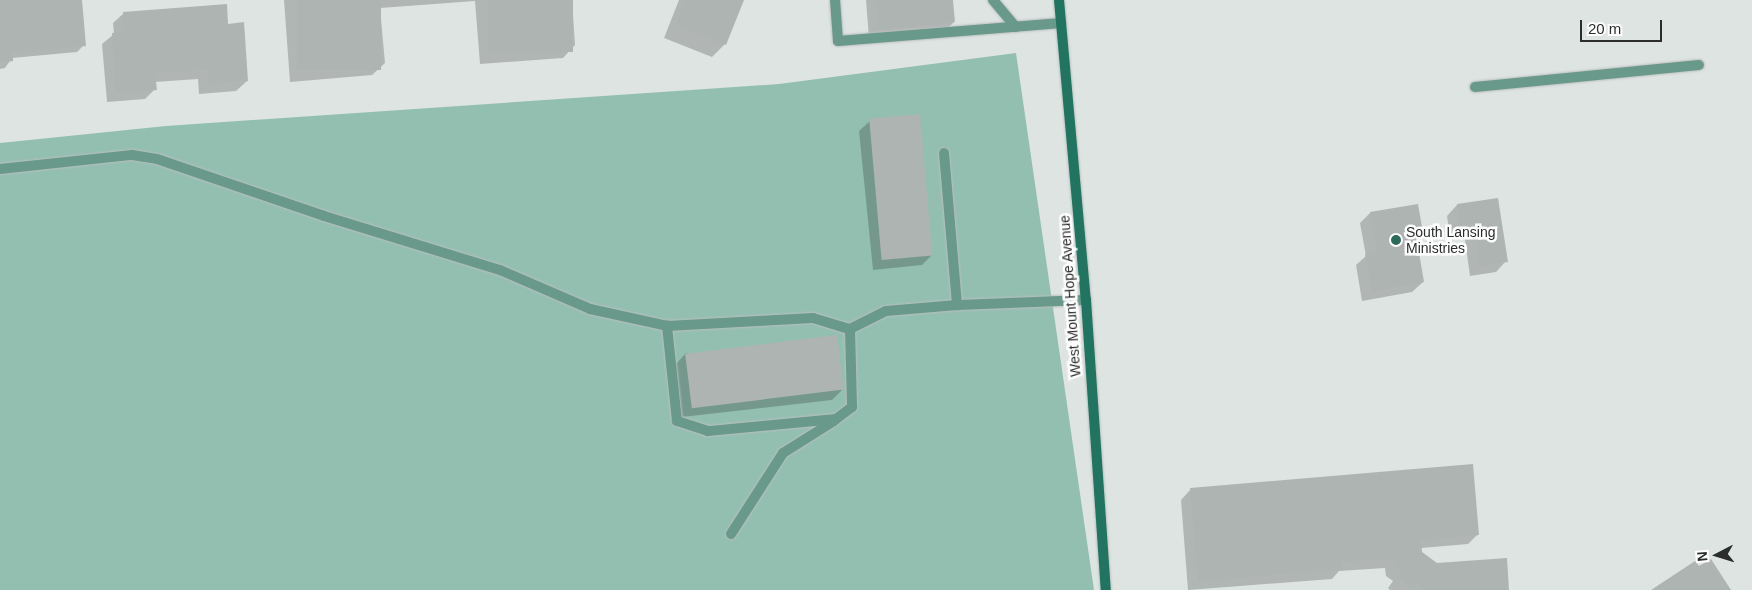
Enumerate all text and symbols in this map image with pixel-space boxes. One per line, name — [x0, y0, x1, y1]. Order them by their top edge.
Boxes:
scale bar — [1582, 10, 1664, 42]
text: 20 m — [1588, 20, 1621, 37]
street label: West Mount Hope Avenue — [1056, 214, 1084, 378]
place label: South Lansing Ministries — [1406, 224, 1496, 256]
marker: South Lansing Ministries — [1390, 234, 1402, 246]
north arrow — [1692, 530, 1742, 580]
text: N — [1694, 551, 1710, 562]

